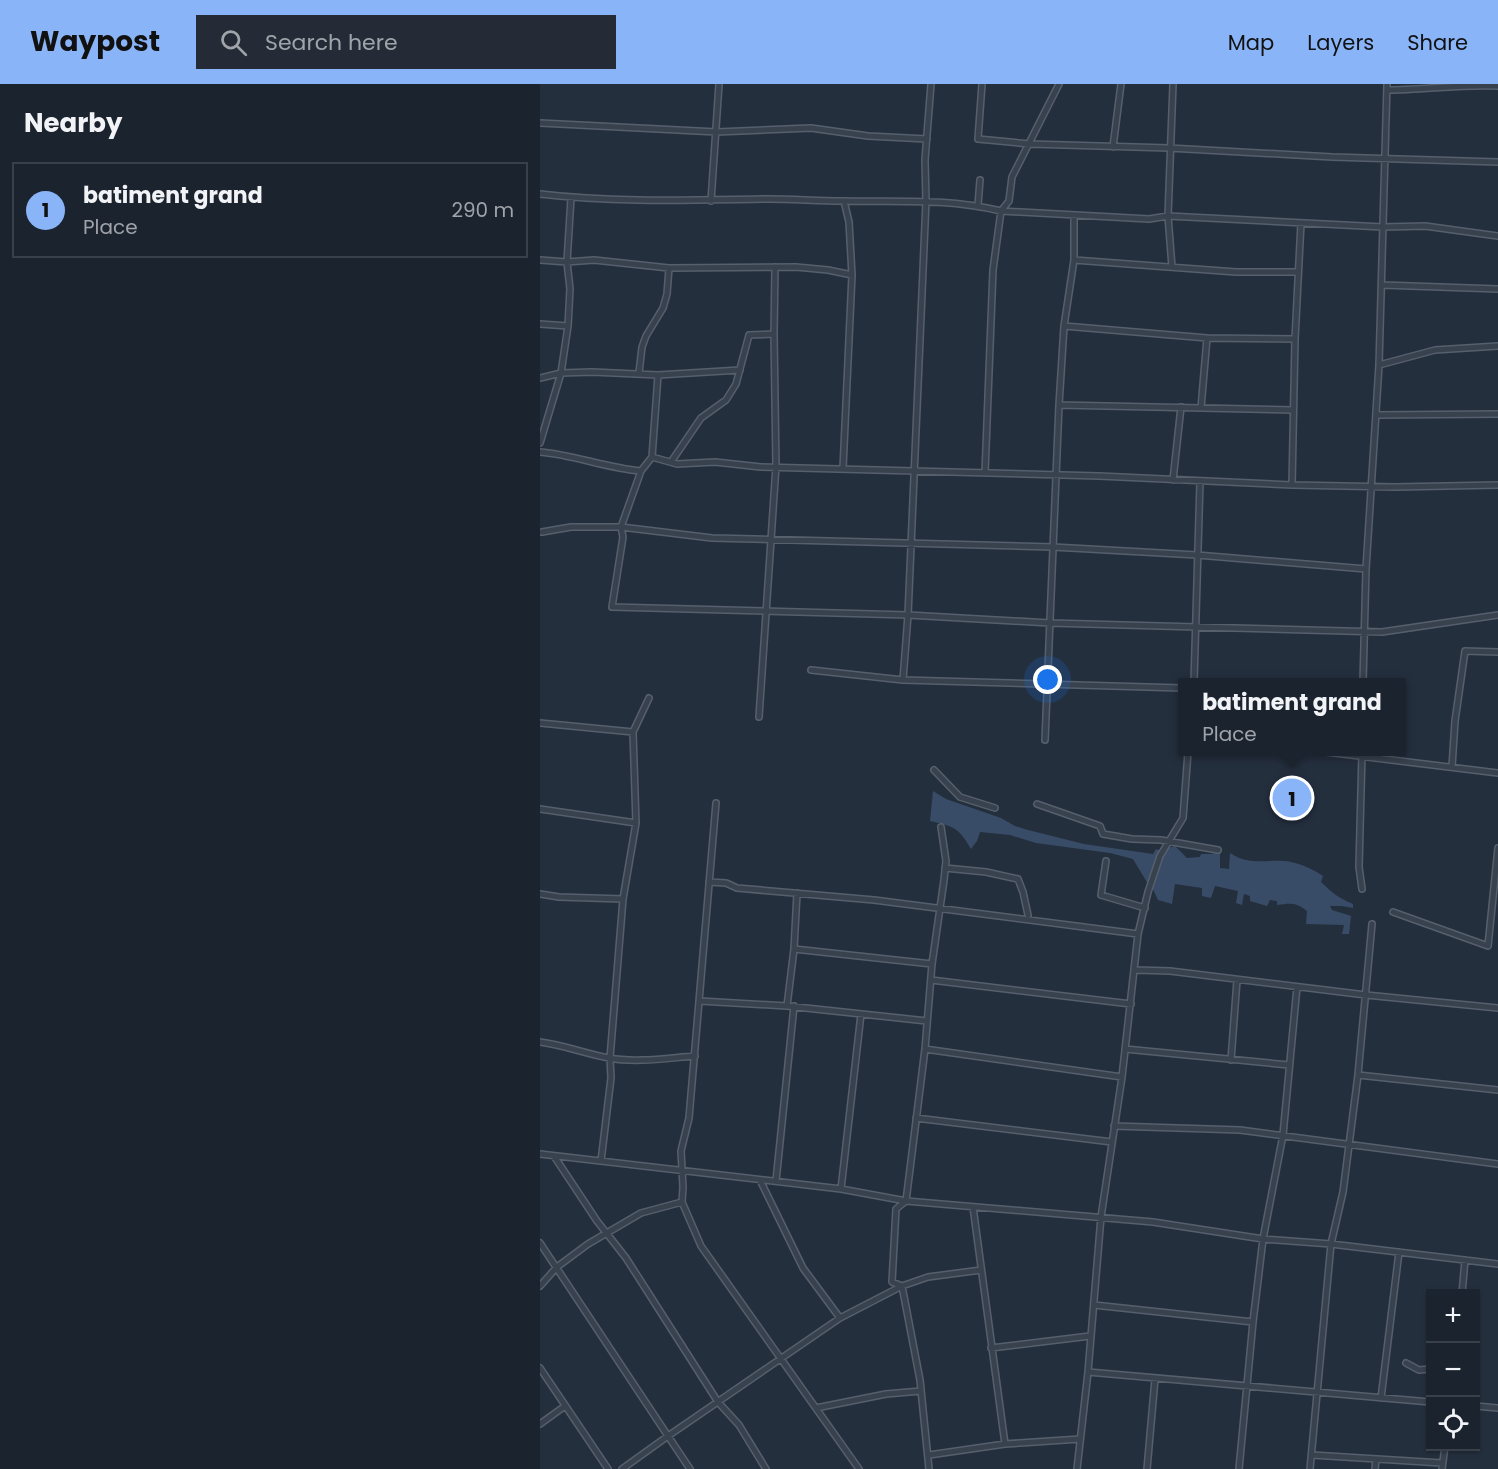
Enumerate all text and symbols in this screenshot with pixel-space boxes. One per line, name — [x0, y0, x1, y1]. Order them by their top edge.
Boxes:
search box — [196, 15, 616, 69]
text: Waypost — [30, 22, 160, 61]
icon: search — [217, 26, 250, 59]
text: Search here — [265, 27, 398, 58]
text: Map — [1228, 28, 1274, 57]
text: Layers — [1307, 28, 1374, 57]
text: Share — [1407, 28, 1468, 57]
text: Nearby — [24, 105, 122, 141]
text: batiment grand — [83, 180, 263, 211]
text: 1 — [42, 196, 49, 224]
text: 290 m — [451, 196, 514, 224]
text: Place — [83, 213, 138, 241]
your location — [1033, 665, 1062, 694]
popup — [1178, 678, 1406, 756]
text: batiment grand — [1202, 687, 1382, 718]
text: Place — [1202, 720, 1257, 748]
pin: 1 — [1272, 776, 1311, 820]
map controls — [1426, 1289, 1480, 1451]
button: + — [1426, 1289, 1480, 1343]
button: − — [1426, 1343, 1480, 1397]
button: locate — [1426, 1397, 1480, 1451]

